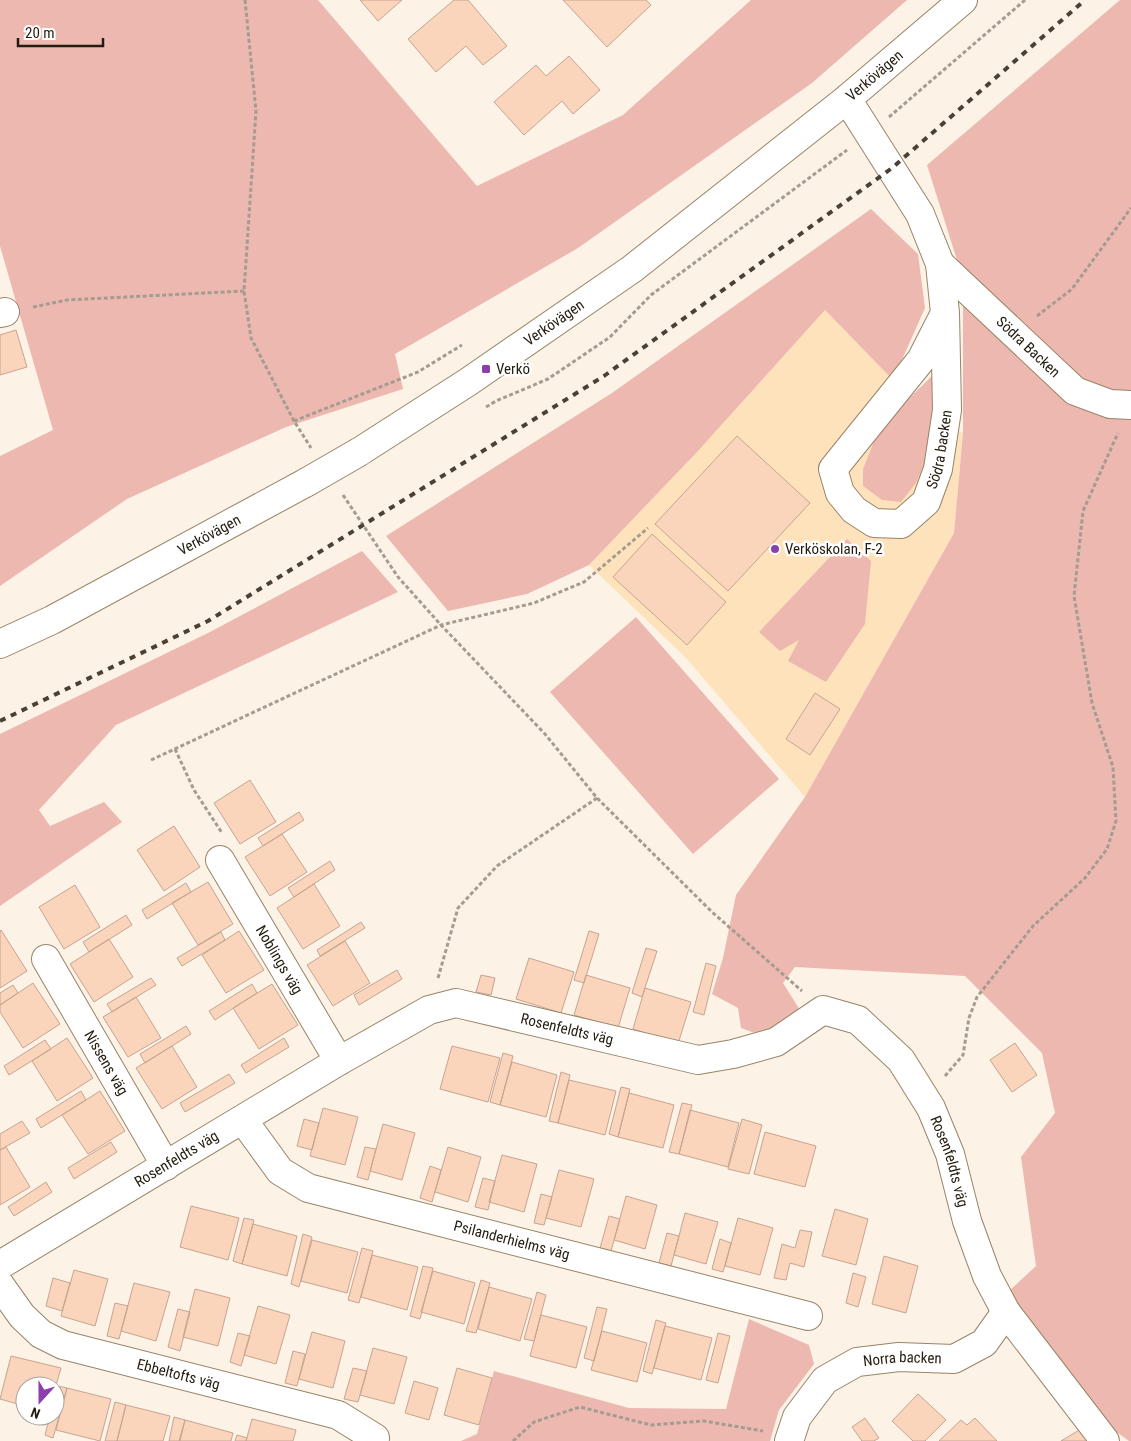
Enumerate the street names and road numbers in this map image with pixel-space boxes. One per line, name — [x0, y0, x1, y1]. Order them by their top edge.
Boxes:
street label: Verkövägen — [842, 46, 907, 105]
street label: Verkövägen — [520, 296, 588, 350]
street label: Södra Backen — [992, 313, 1064, 381]
street label: Södra backen — [923, 409, 956, 491]
street label: Verkövägen — [175, 511, 244, 559]
street label: Noblings väg — [252, 922, 306, 998]
street label: Rosenfeldts väg — [519, 1010, 615, 1049]
street label: Nissens väg — [80, 1027, 132, 1098]
street label: Rosenfeldts väg — [926, 1113, 972, 1209]
street label: Rosenfeldts väg — [131, 1127, 222, 1191]
street label: Psilanderhielms väg — [452, 1217, 572, 1264]
street label: Norra backen — [862, 1348, 942, 1370]
street label: Ebbeltofts väg — [135, 1355, 222, 1394]

